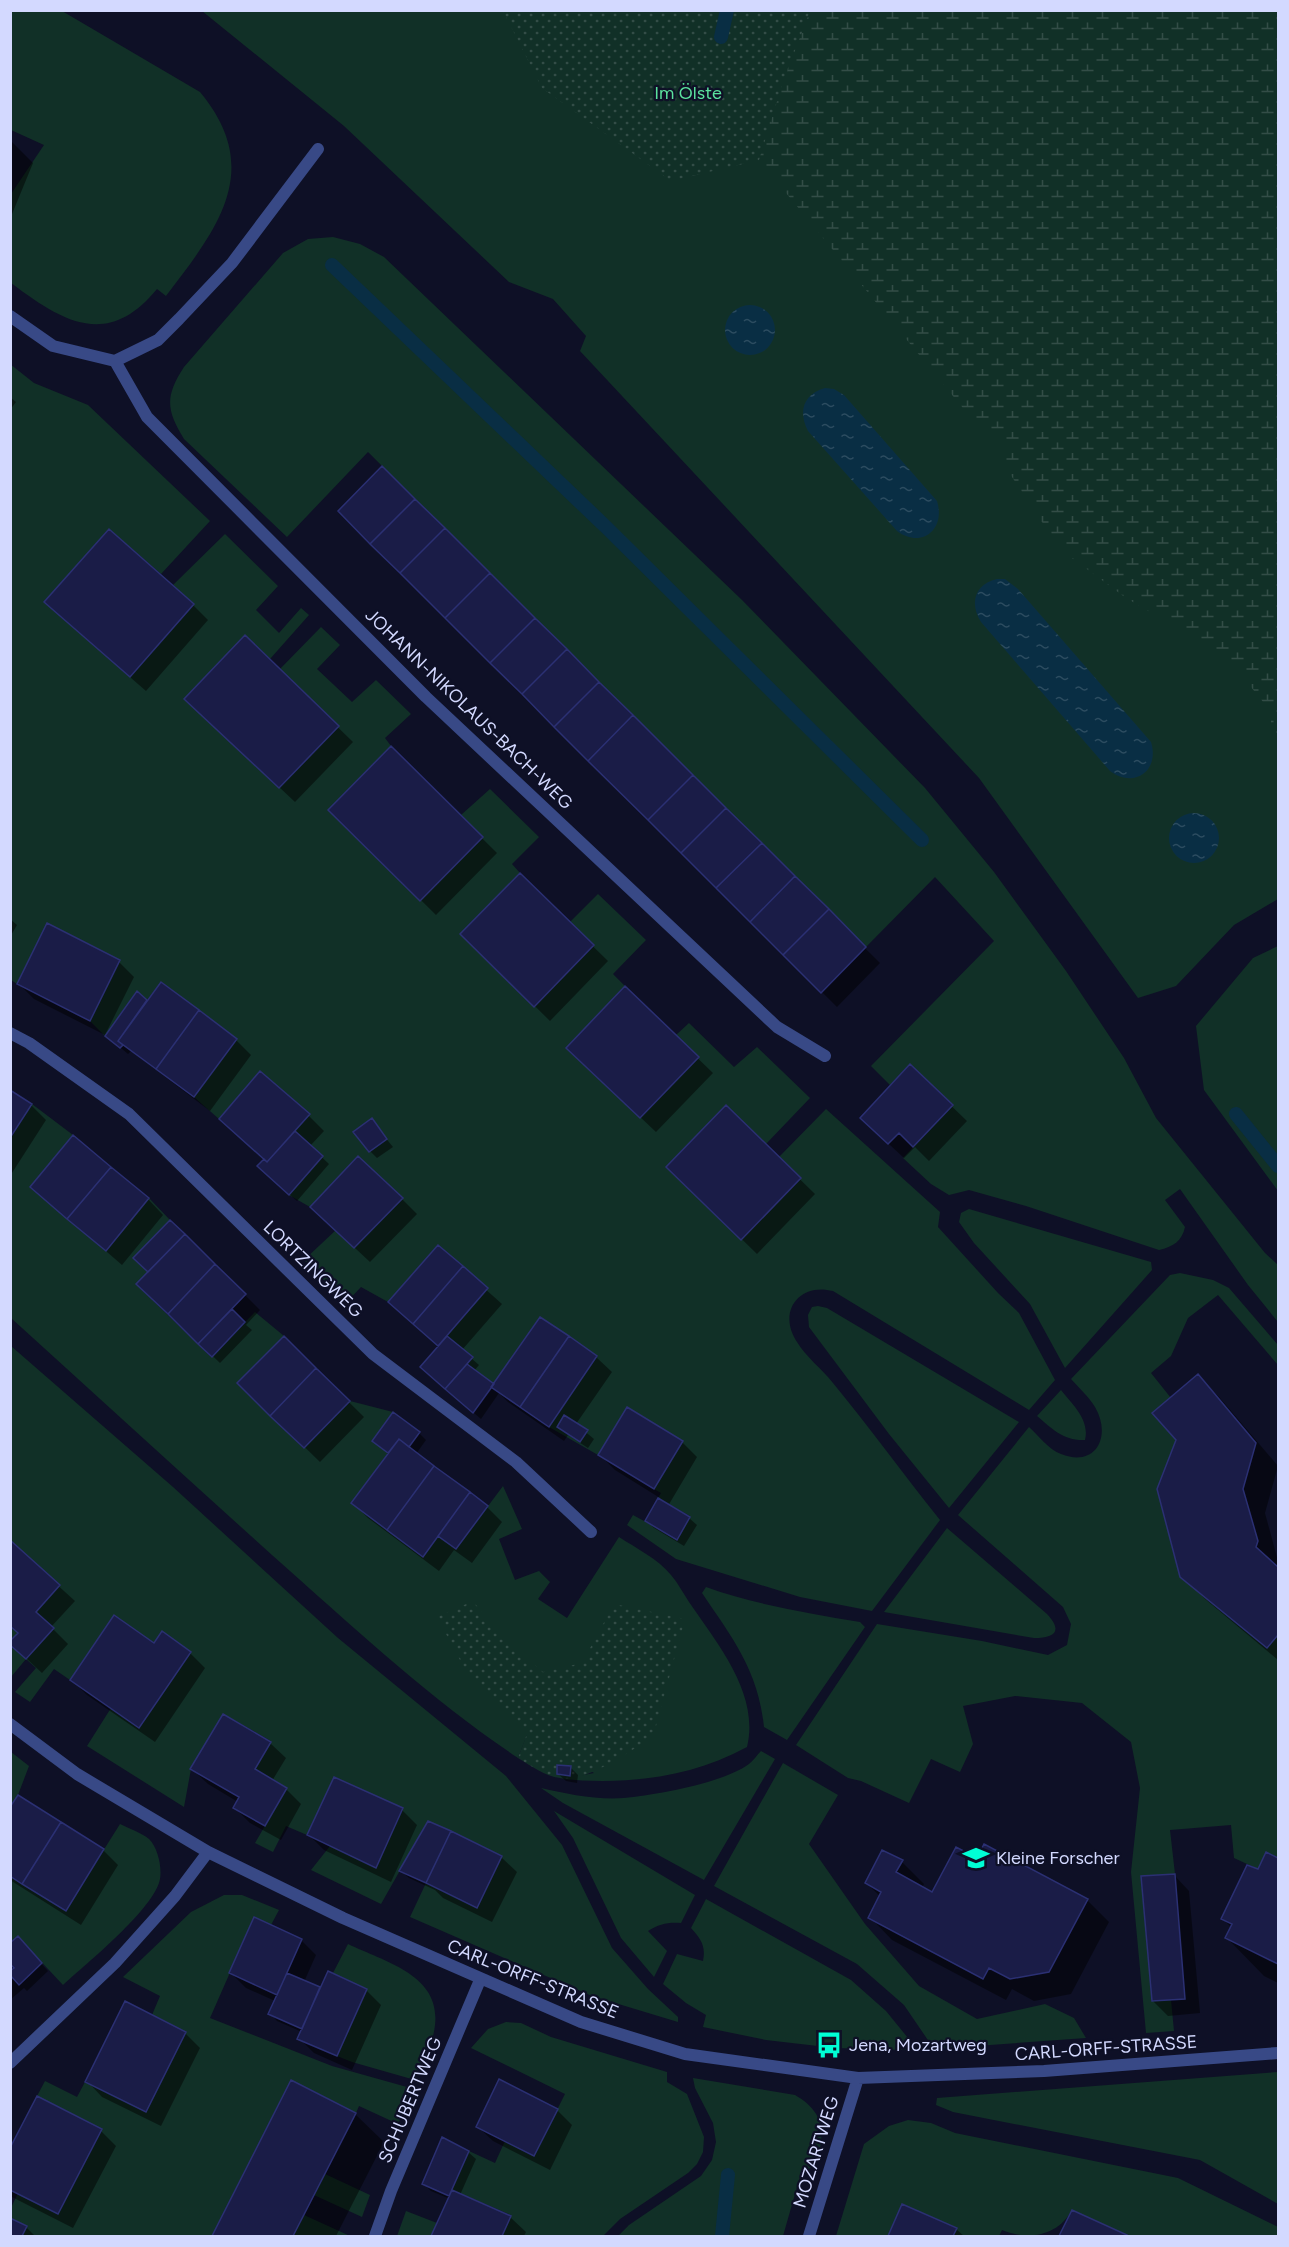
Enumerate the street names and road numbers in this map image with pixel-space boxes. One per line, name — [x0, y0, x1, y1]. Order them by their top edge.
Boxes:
street label: JOHANN-NIKOLAUS-BACH-WEG — [361, 604, 577, 814]
street label: LORTZINGWEG — [259, 1216, 368, 1322]
street label: CARL-ORFF-STRASSE — [444, 1935, 622, 2023]
street label: CARL-ORFF-STRASSE — [1014, 2031, 1198, 2065]
street label: SCHUBERTWEG — [374, 2033, 447, 2166]
street label: MOZARTWEG — [789, 2093, 844, 2211]

